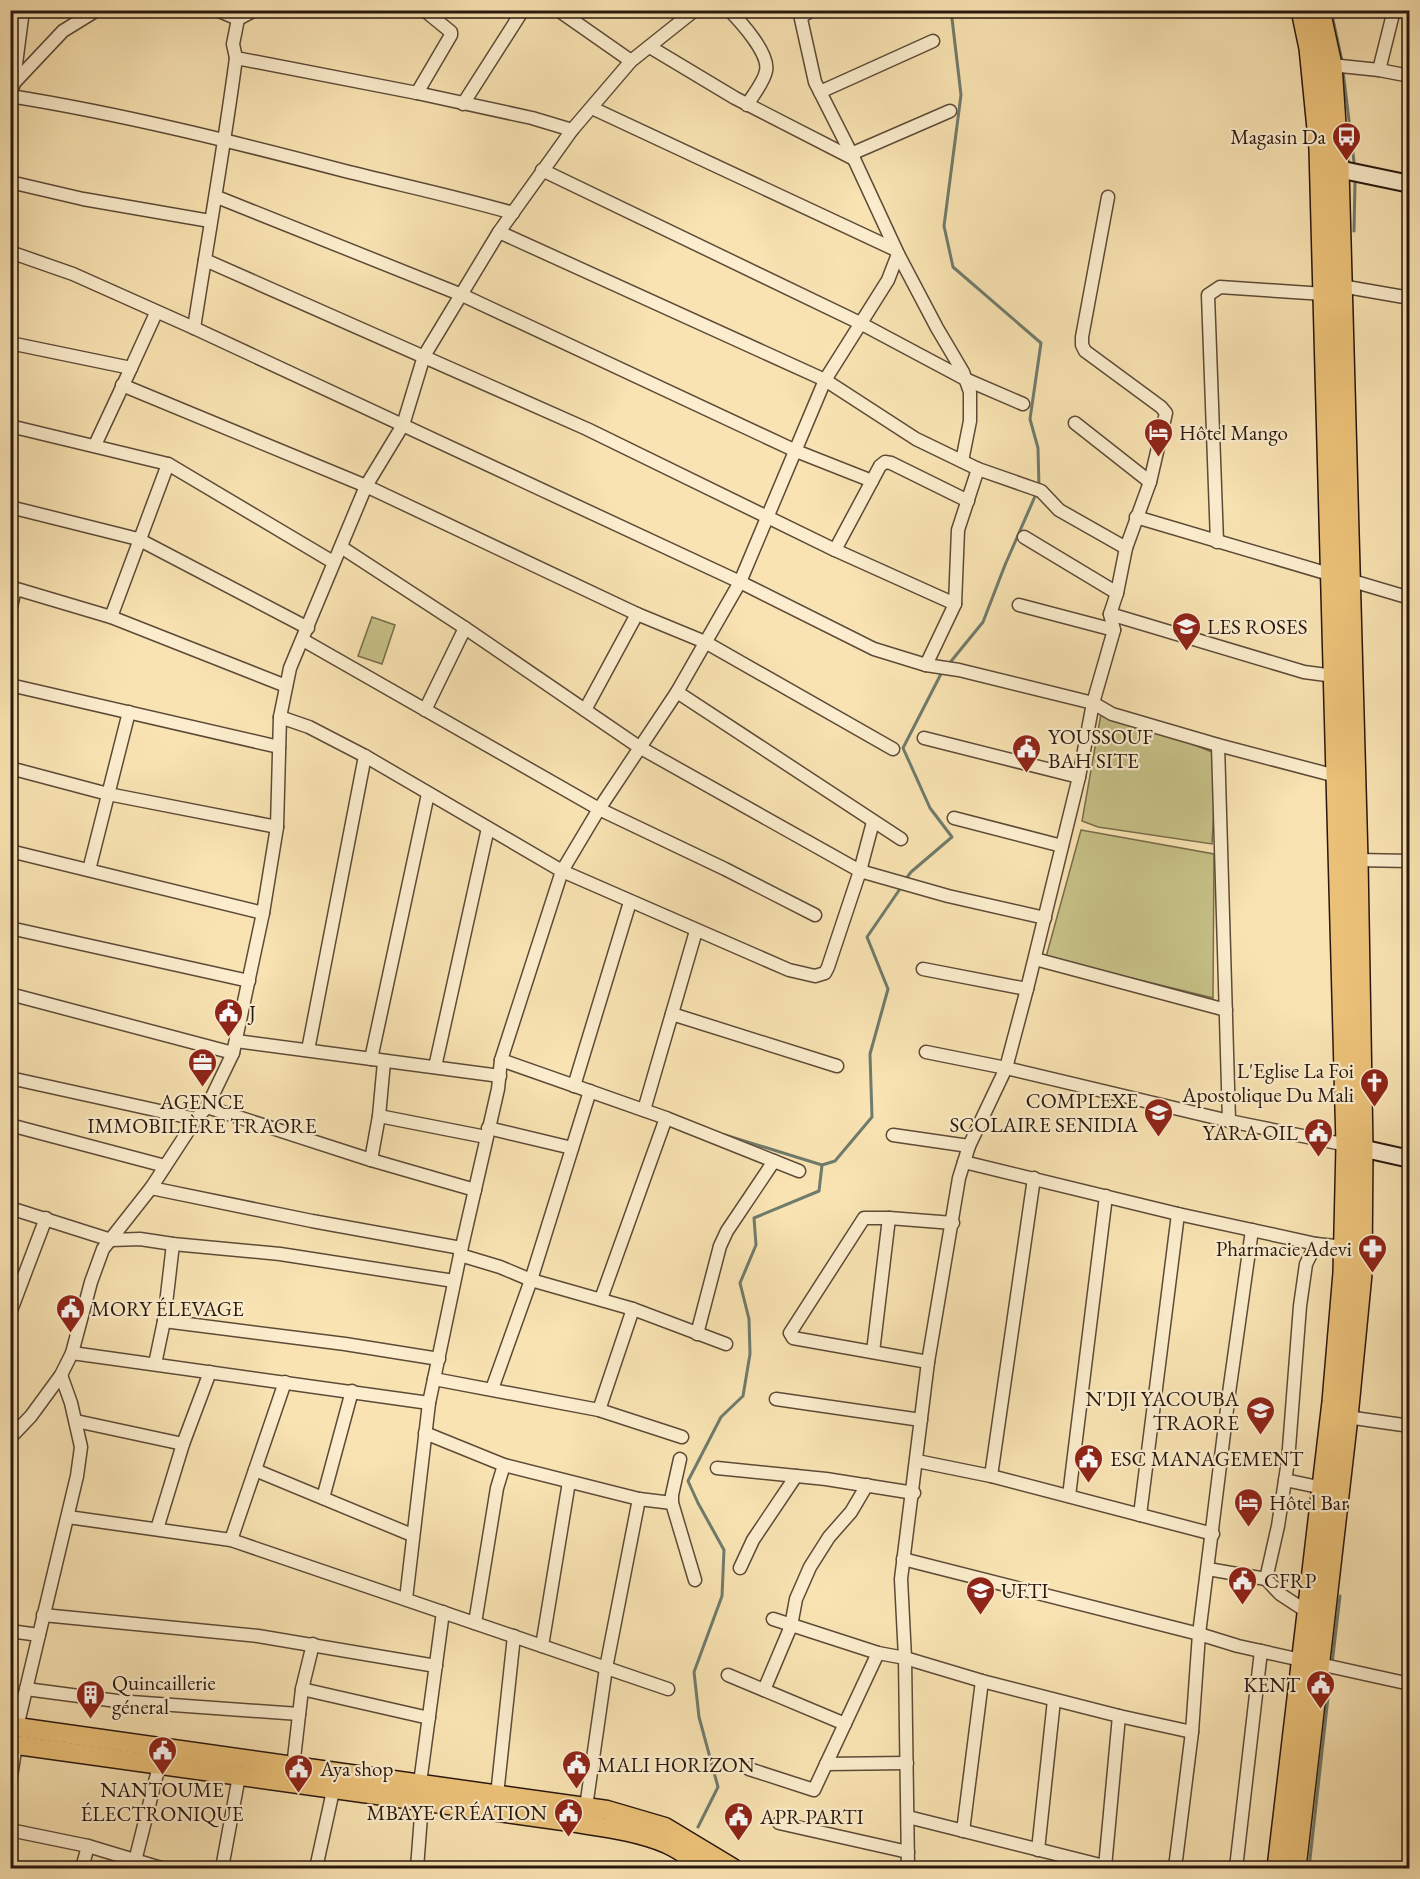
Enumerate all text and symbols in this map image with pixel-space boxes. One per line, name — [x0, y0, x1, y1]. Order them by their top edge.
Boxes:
bus stop icon: Magasin Da — [1331, 120, 1363, 162]
place label: Magasin Da — [1230, 123, 1327, 150]
hotel icon: Hôtel Mango — [1142, 416, 1174, 458]
place label: Hôtel Mango — [1179, 419, 1288, 446]
school or university icon: LES ROSES — [1170, 610, 1202, 652]
place label: LES ROSES — [1207, 613, 1307, 640]
place label: YOUSSOUF BAH SITE — [1048, 723, 1153, 774]
public building icon: YOUSSOUF BAH SITE — [1011, 732, 1043, 774]
public building icon: J — [212, 996, 244, 1038]
place label: J — [247, 999, 256, 1026]
office icon: AGENCE IMMOBILIÈRE TRAORE — [186, 1046, 218, 1088]
place label: L'Eglise La Foi Apostolique Du Mali — [1181, 1057, 1354, 1108]
church icon: L'Eglise La Foi Apostolique Du Mali — [1359, 1066, 1391, 1108]
place label: COMPLEXE SCOLAIRE SENIDIA — [949, 1087, 1138, 1138]
place label: AGENCE IMMOBILIÈRE TRAORE — [87, 1088, 317, 1139]
school or university icon: COMPLEXE SCOLAIRE SENIDIA — [1143, 1096, 1175, 1138]
public building icon: YARA OIL — [1303, 1116, 1335, 1158]
place label: YARA OIL — [1202, 1119, 1299, 1146]
pharmacy icon: Pharmacie Adevi — [1357, 1232, 1389, 1274]
place label: Pharmacie Adevi — [1216, 1235, 1352, 1262]
public building icon: MORY ÉLEVAGE — [54, 1292, 86, 1334]
place label: MORY ÉLEVAGE — [91, 1295, 244, 1322]
place label: N'DJI YACOUBA TRAORE — [1086, 1385, 1239, 1436]
school or university icon: N'DJI YACOUBA TRAORE — [1244, 1394, 1276, 1436]
public building icon: ESC MANAGEMENT — [1073, 1442, 1105, 1484]
place label: ESC MANAGEMENT — [1110, 1445, 1304, 1472]
hotel icon: Hôtel Bar — [1232, 1486, 1264, 1528]
place label: Hôtel Bar — [1269, 1489, 1348, 1516]
public building icon: CFRP — [1227, 1564, 1259, 1606]
place label: CFRP — [1264, 1567, 1317, 1594]
school or university icon: UFTI — [964, 1574, 996, 1616]
place label: UFTI — [1001, 1577, 1048, 1604]
public building icon: KENT — [1305, 1668, 1337, 1710]
place label: Quincaillerie géneral — [112, 1669, 216, 1720]
place label: KENT — [1243, 1671, 1301, 1698]
building icon: Quincaillerie géneral — [75, 1678, 107, 1720]
public building icon: NANTOUME ÉLECTRONIQUE — [146, 1734, 178, 1776]
public building icon: MALI HORIZON — [560, 1748, 592, 1790]
place label: MALI HORIZON — [597, 1751, 755, 1778]
public building icon: Aya shop — [283, 1752, 315, 1794]
place label: Aya shop — [319, 1755, 394, 1782]
place label: NANTOUME ÉLECTRONIQUE — [80, 1776, 244, 1828]
public building icon: MBAYE CRÉATION — [552, 1796, 584, 1838]
place label: MBAYE CRÉATION — [366, 1799, 547, 1826]
public building icon: APR PARTI — [723, 1800, 755, 1842]
place label: APR PARTI — [759, 1803, 864, 1830]

